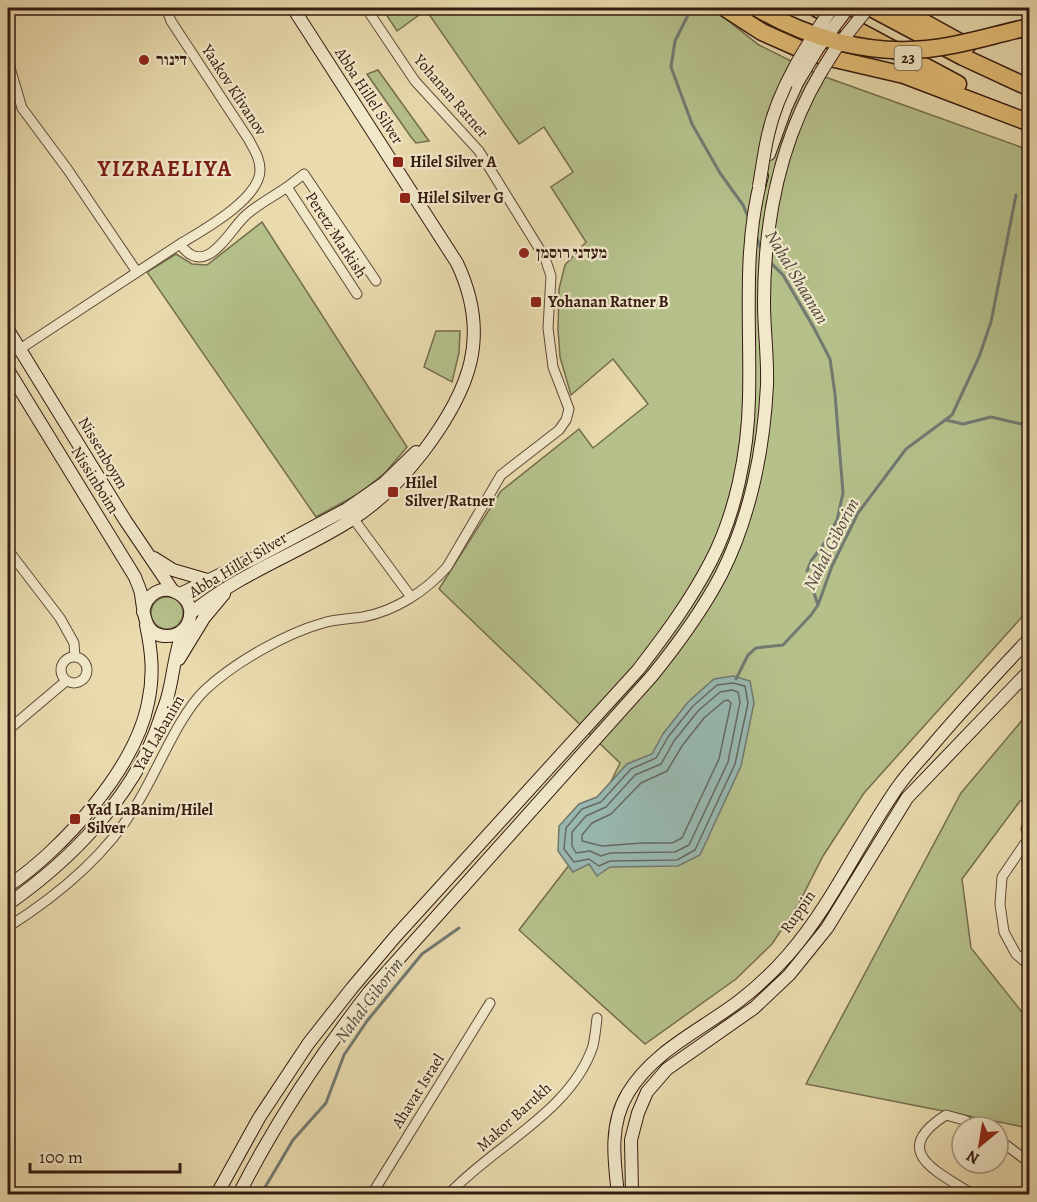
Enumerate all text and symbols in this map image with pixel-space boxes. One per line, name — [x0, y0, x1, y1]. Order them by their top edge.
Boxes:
street label: Yaakov Klivanov — [196, 39, 272, 141]
street label: Abba Hillel Silver — [329, 43, 409, 149]
road number: 23 — [894, 46, 922, 70]
place label: דינור — [156, 49, 187, 71]
street label: Yohanan Ratner — [408, 49, 494, 143]
marker: דינור — [137, 53, 151, 67]
place label: Hilel Silver A — [410, 151, 497, 173]
district label: YIZRAELIYA — [96, 154, 233, 184]
marker: Hilel Silver A — [391, 155, 405, 169]
place label: Hilel Silver G — [417, 187, 504, 209]
street label: Peretz Markish — [300, 188, 372, 283]
marker: Hilel Silver G — [398, 191, 412, 205]
water label: Nahal Shaanan — [760, 226, 834, 328]
place label: מעדני רוסמן — [536, 242, 607, 264]
marker: מעדני רוסמן — [517, 246, 531, 260]
place label: Yohanan Ratner B — [547, 291, 669, 313]
marker: Yohanan Ratner B — [529, 295, 543, 309]
street label: Nissenboym — [73, 413, 133, 493]
street label: Nissinboim — [66, 442, 124, 518]
place label: Hilel Silver/Ratner — [405, 472, 495, 512]
marker: Hilel Silver/Ratner — [386, 485, 400, 499]
water label: Nahal Giborim — [797, 494, 865, 594]
street label: Abba Hillel Silver — [184, 527, 291, 604]
street label: Yad Labanim — [128, 691, 190, 776]
place label: Yad LaBanim/Hilel Silver — [86, 799, 214, 839]
marker: Yad LaBanim/Hilel Silver — [68, 812, 82, 826]
street label: Ruppin — [775, 886, 821, 938]
water label: Nahal Giborim — [329, 953, 409, 1047]
street label: Ahavat Israel — [386, 1050, 450, 1133]
street label: Makor Barukh — [472, 1077, 557, 1157]
north arrow — [950, 1115, 1010, 1175]
scale bar — [30, 1136, 180, 1174]
text: 100 m — [39, 1145, 83, 1169]
text: N — [962, 1145, 984, 1170]

